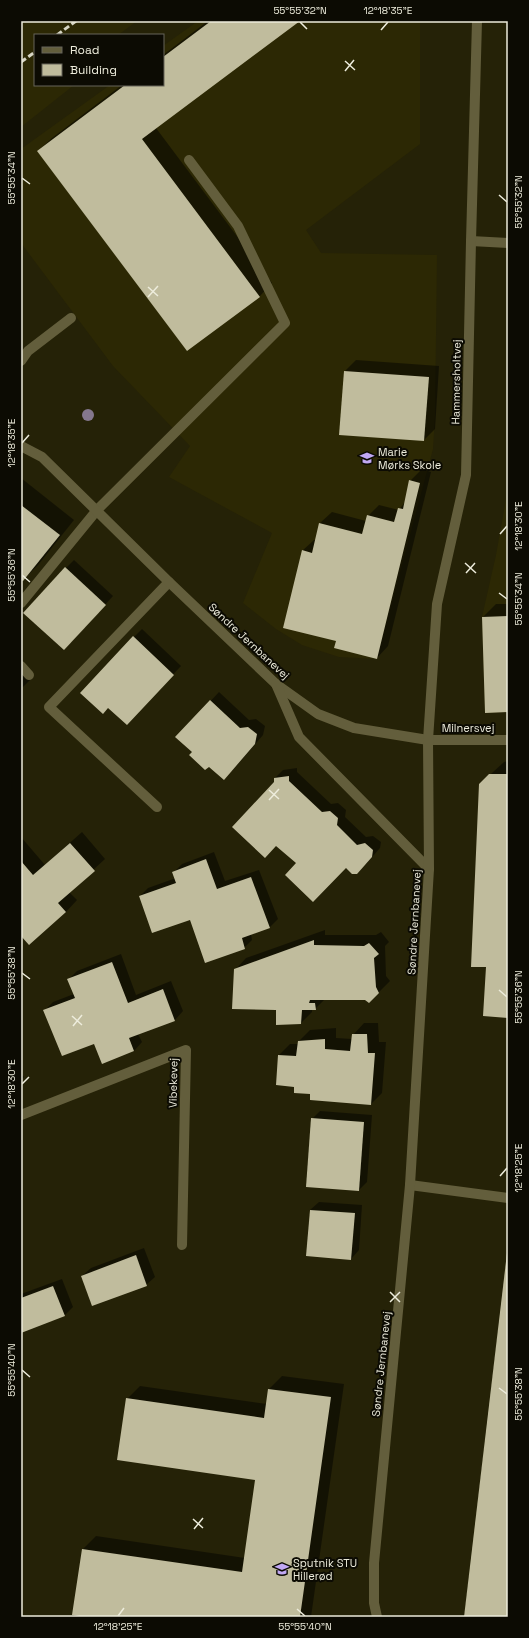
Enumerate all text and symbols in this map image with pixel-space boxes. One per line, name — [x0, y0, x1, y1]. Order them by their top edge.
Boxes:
text: 55°55'32"N — [273, 4, 327, 17]
text: 12°18'35"E — [364, 4, 413, 17]
legend — [34, 34, 164, 86]
text: Road — [70, 42, 99, 58]
text: Building — [70, 62, 117, 78]
text: 55°55'34"N — [5, 151, 18, 205]
text: 55°55'32"N — [512, 175, 525, 229]
street label: Hammersholtvej — [448, 339, 464, 425]
text: 12°18'35"E — [5, 418, 18, 467]
place label: Marie Mørks Skole — [378, 445, 441, 472]
school or university icon: Marie Mørks Skole — [359, 450, 375, 466]
text: 12°18'30"E — [512, 501, 525, 551]
text: 55°55'36"N — [5, 548, 18, 602]
text: 55°55'34"N — [512, 572, 525, 626]
street label: Søndre Jernbanevej — [206, 600, 293, 682]
street label: Milnersvej — [442, 721, 495, 735]
street label: Søndre Jernbanevej — [404, 869, 424, 975]
text: 55°55'38"N — [5, 946, 18, 1000]
text: 55°55'36"N — [512, 970, 525, 1024]
street label: Vibekevej — [166, 1058, 180, 1108]
text: 12°18'30"E — [5, 1059, 18, 1109]
text: 12°18'25"E — [512, 1143, 525, 1192]
street label: Søndre Jernbanevej — [369, 1310, 394, 1417]
text: 55°55'40"N — [5, 1343, 18, 1397]
text: 55°55'38"N — [512, 1367, 525, 1421]
place label: Sputnik STU Hillerød — [293, 1556, 357, 1583]
school or university icon: Sputnik STU Hillerød — [274, 1561, 290, 1577]
text: 12°18'25"E — [94, 1620, 143, 1633]
text: 55°55'40"N — [278, 1620, 332, 1633]

